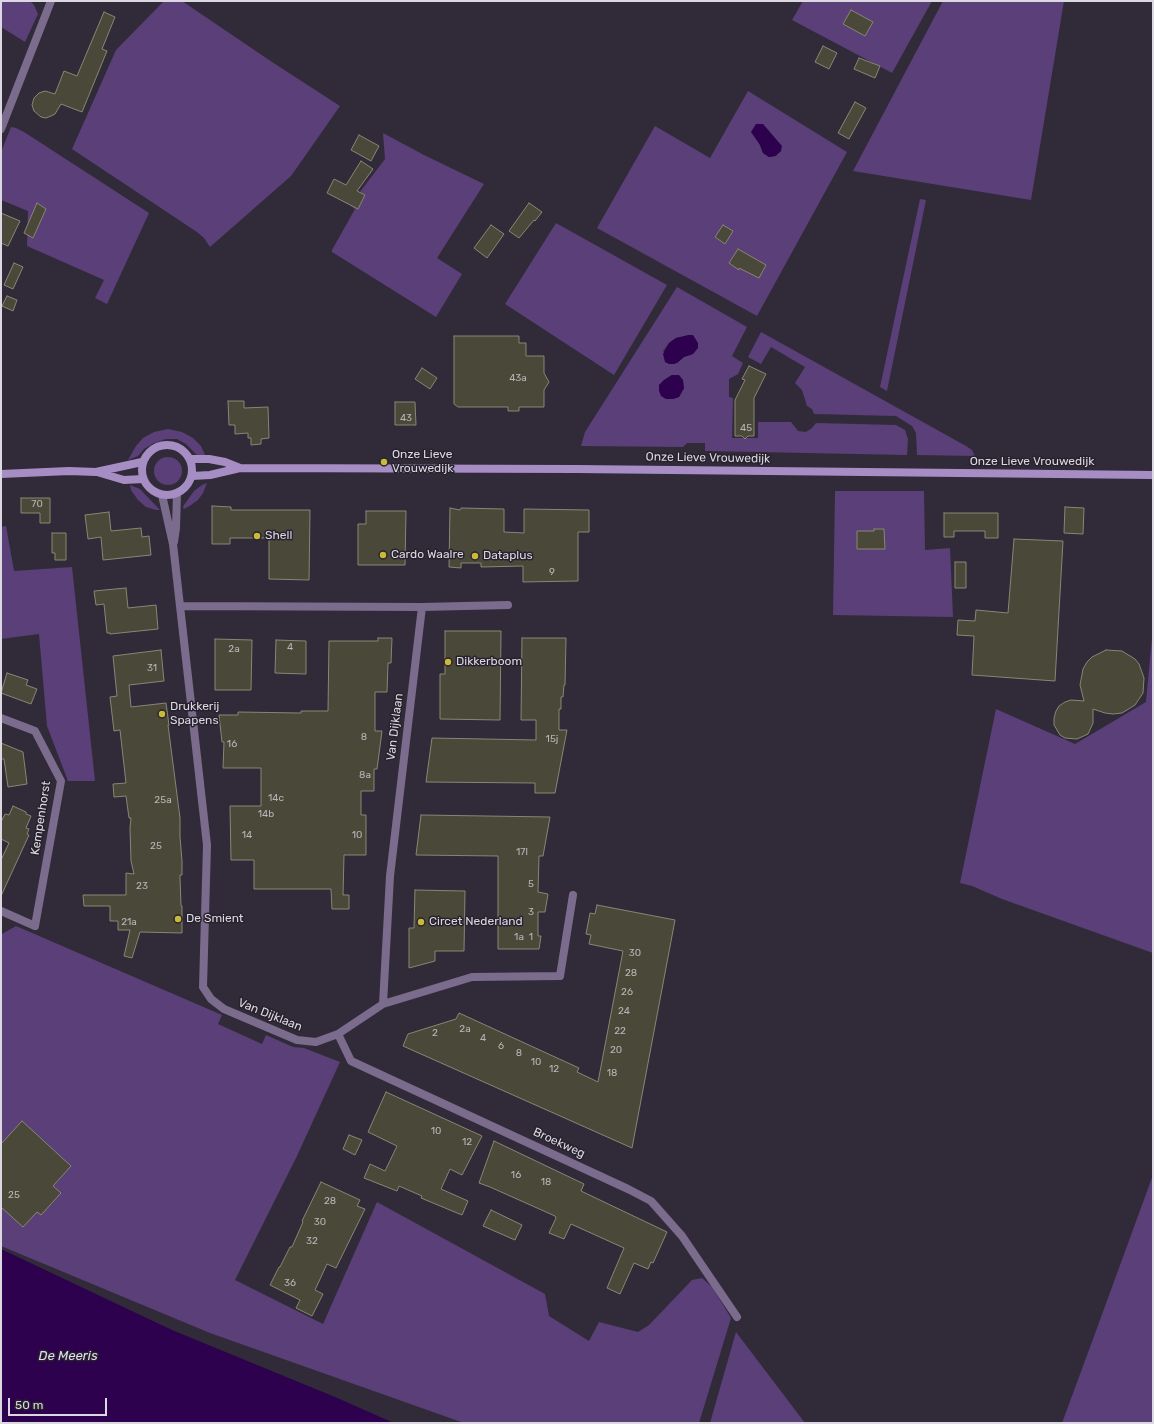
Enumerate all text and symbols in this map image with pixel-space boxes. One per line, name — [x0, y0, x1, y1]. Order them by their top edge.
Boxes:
house number: 43a — [509, 372, 527, 384]
house number: 43 — [400, 412, 412, 424]
house number: 45 — [740, 422, 752, 434]
place label: Onze Lieve Vrouwedijk — [392, 448, 453, 476]
street label: Onze Lieve Vrouwedijk — [646, 450, 770, 466]
street label: Onze Lieve Vrouwedijk — [970, 455, 1094, 469]
marker: Onze Lieve Vrouwedijk — [379, 457, 389, 467]
house number: 70 — [31, 498, 43, 510]
place label: Shell — [265, 529, 292, 543]
marker: Shell — [252, 531, 262, 541]
place label: Cardo Waalre — [391, 548, 464, 562]
place label: Dataplus — [483, 549, 533, 563]
marker: Cardo Waalre — [378, 550, 388, 560]
marker: Dataplus — [470, 551, 480, 561]
house number: 9 — [549, 566, 555, 578]
house number: 4 — [287, 641, 293, 653]
house number: 2a — [228, 643, 240, 655]
place label: Dikkerboom — [456, 655, 522, 669]
marker: Dikkerboom — [443, 657, 453, 667]
house number: 31 — [147, 662, 157, 674]
street label: Van Dijklaan — [384, 692, 406, 762]
place label: Drukkerij Spapens — [170, 700, 219, 728]
marker: Drukkerij Spapens — [157, 709, 167, 719]
house number: 8 — [361, 731, 367, 743]
house number: 15j — [546, 733, 558, 745]
house number: 16 — [227, 738, 237, 750]
house number: 8a — [359, 769, 371, 781]
street label: Kempenhorst — [28, 780, 54, 856]
house number: 14c — [268, 792, 284, 804]
house number: 25a — [154, 794, 172, 806]
house number: 14b — [258, 808, 274, 820]
house number: 14 — [242, 829, 252, 841]
house number: 10 — [352, 829, 362, 841]
house number: 25 — [150, 840, 162, 852]
house number: 17l — [516, 846, 528, 858]
house number: 5 — [528, 878, 534, 890]
house number: 23 — [136, 880, 148, 892]
house number: 3 — [528, 906, 534, 918]
place label: De Smient — [186, 912, 244, 926]
marker: De Smient — [173, 914, 183, 924]
place label: Circet Nederland — [429, 915, 523, 929]
house number: 21a — [121, 916, 137, 928]
marker: Circet Nederland — [416, 917, 426, 927]
house number: 1a — [514, 931, 524, 943]
house number: 1 — [529, 931, 533, 943]
house number: 30 — [629, 947, 641, 959]
house number: 28 — [625, 967, 637, 979]
house number: 26 — [621, 986, 633, 998]
street label: Van Dijklaan — [236, 996, 304, 1034]
house number: 24 — [618, 1005, 630, 1017]
house number: 2a — [459, 1023, 471, 1035]
house number: 22 — [614, 1025, 626, 1037]
house number: 2 — [432, 1027, 438, 1039]
house number: 4 — [480, 1032, 486, 1044]
house number: 6 — [498, 1040, 504, 1052]
house number: 20 — [610, 1044, 622, 1056]
house number: 8 — [516, 1047, 522, 1059]
house number: 10 — [531, 1056, 541, 1068]
house number: 12 — [549, 1063, 559, 1075]
house number: 18 — [607, 1067, 617, 1079]
house number: 10 — [431, 1125, 441, 1137]
street label: Broekweg — [531, 1125, 587, 1161]
house number: 12 — [462, 1136, 472, 1148]
house number: 16 — [511, 1169, 521, 1181]
house number: 18 — [541, 1176, 551, 1188]
house number: 25 — [8, 1189, 20, 1201]
house number: 28 — [324, 1195, 336, 1207]
house number: 30 — [314, 1216, 326, 1228]
house number: 32 — [306, 1235, 318, 1247]
house number: 36 — [284, 1277, 296, 1289]
water label: De Meeris — [38, 1348, 98, 1364]
scale bar — [10, 1390, 109, 1416]
text: 50 m — [15, 1398, 43, 1412]

